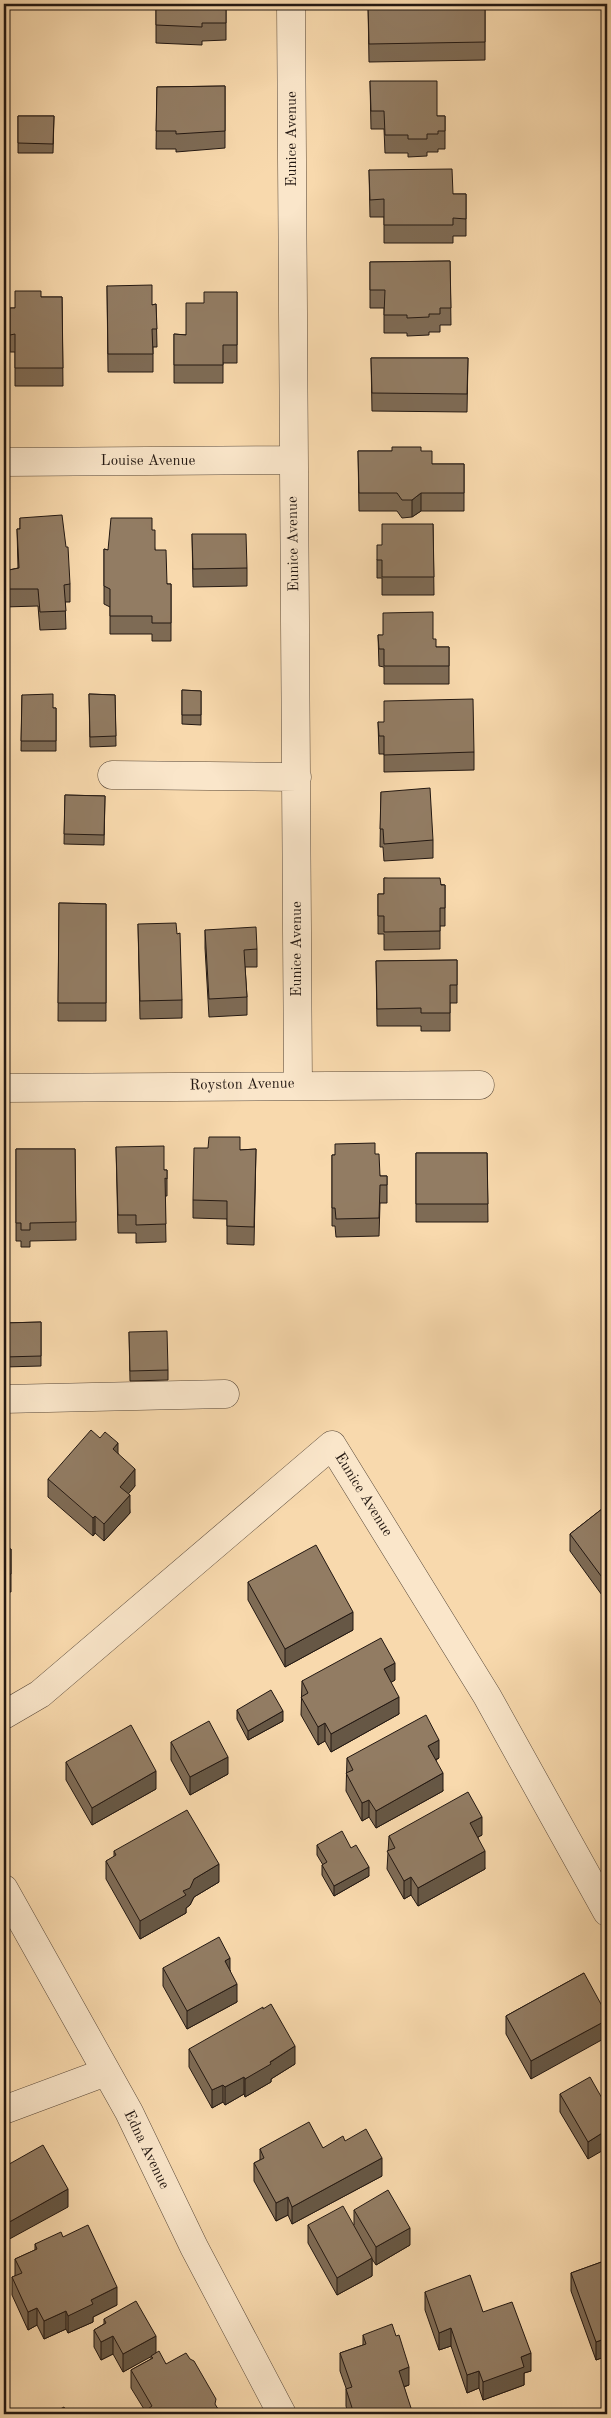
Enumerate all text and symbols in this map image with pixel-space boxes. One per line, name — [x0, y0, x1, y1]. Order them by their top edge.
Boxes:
street label: Eunice Avenue — [285, 91, 300, 187]
street label: Louise Avenue — [101, 454, 195, 469]
street label: Eunice Avenue — [286, 496, 302, 592]
street label: Eunice Avenue — [290, 901, 305, 997]
street label: Royston Avenue — [189, 1077, 295, 1093]
street label: Eunice Avenue — [331, 1450, 395, 1540]
street label: Edna Avenue — [121, 2108, 172, 2192]

